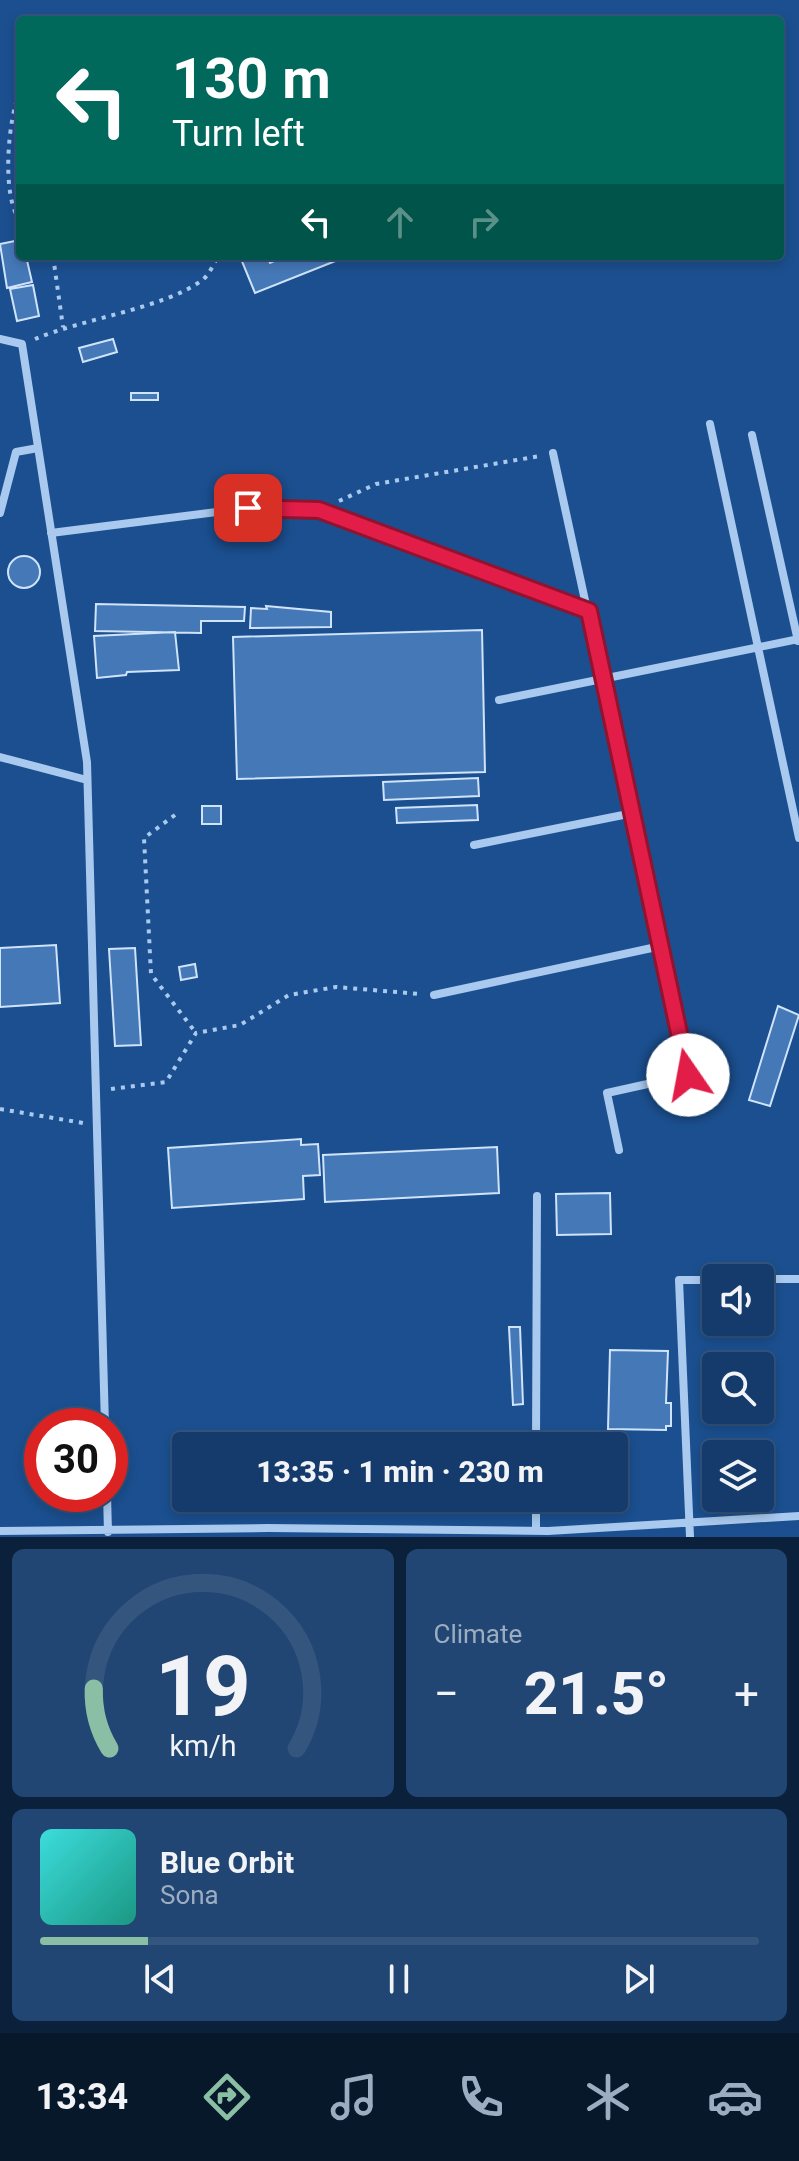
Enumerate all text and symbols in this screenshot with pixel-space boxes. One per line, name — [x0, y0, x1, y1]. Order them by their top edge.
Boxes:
text: 130 m — [172, 46, 331, 112]
icon: left — [40, 48, 144, 152]
text: Turn left — [172, 113, 305, 155]
icon: left — [294, 200, 338, 244]
icon: ahead — [378, 200, 422, 244]
icon: right — [462, 200, 506, 244]
pin — [214, 474, 282, 542]
icon: arrive — [226, 486, 270, 530]
position arrow — [646, 1033, 730, 1117]
map controls — [702, 1264, 774, 1512]
button: sound — [702, 1264, 774, 1336]
button: search — [702, 1352, 774, 1424]
speed limit sign: 30 — [24, 1408, 128, 1512]
button: layers — [702, 1440, 774, 1512]
text: 13:35 · 1 min · 230 m — [256, 1454, 544, 1489]
text: Climate — [434, 1619, 522, 1649]
text: 19 — [155, 1638, 250, 1735]
text: 21.5° — [524, 1658, 669, 1729]
text: − — [434, 1668, 459, 1720]
text: + — [734, 1668, 759, 1720]
text: km/h — [169, 1729, 236, 1763]
text: Blue Orbit — [160, 1845, 294, 1880]
text: Sona — [160, 1880, 219, 1910]
icon: previous — [138, 1957, 182, 2001]
icon: pause — [377, 1957, 421, 2001]
icon: next — [617, 1957, 661, 2001]
icon: directions — [199, 2069, 255, 2125]
icon: music — [326, 2069, 382, 2125]
icon: phone — [453, 2069, 509, 2125]
icon: climate — [580, 2069, 636, 2125]
icon: car — [707, 2069, 763, 2125]
text: 13:34 — [36, 2076, 128, 2118]

